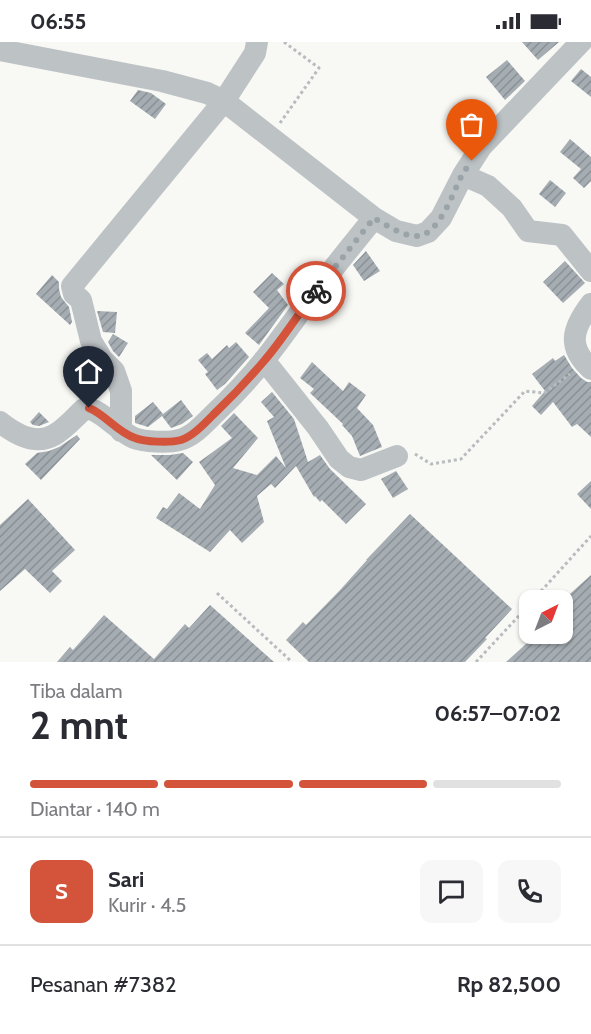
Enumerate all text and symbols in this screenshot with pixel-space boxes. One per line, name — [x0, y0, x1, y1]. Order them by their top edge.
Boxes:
text: 06:55 — [30, 8, 86, 35]
pin — [446, 99, 497, 161]
icon: bag — [455, 108, 488, 141]
courier — [286, 261, 346, 321]
icon: bike — [300, 275, 333, 308]
pin — [63, 346, 114, 408]
icon: home — [72, 355, 105, 388]
north arrow — [519, 590, 573, 644]
map controls — [519, 590, 573, 644]
text: Tiba dalam — [30, 679, 122, 703]
text: 06:57–07:02 — [435, 700, 561, 727]
text: 2 mnt — [30, 701, 128, 749]
text: Diantar · 140 m — [30, 797, 160, 821]
button: chat — [420, 860, 483, 923]
button: phone — [498, 860, 561, 923]
text: Sari — [108, 866, 144, 893]
text: S — [55, 878, 68, 905]
text: Kurir · 4.5 — [108, 893, 186, 917]
text: Pesanan #7382 — [30, 971, 177, 998]
text: Rp 82,500 — [457, 971, 561, 998]

